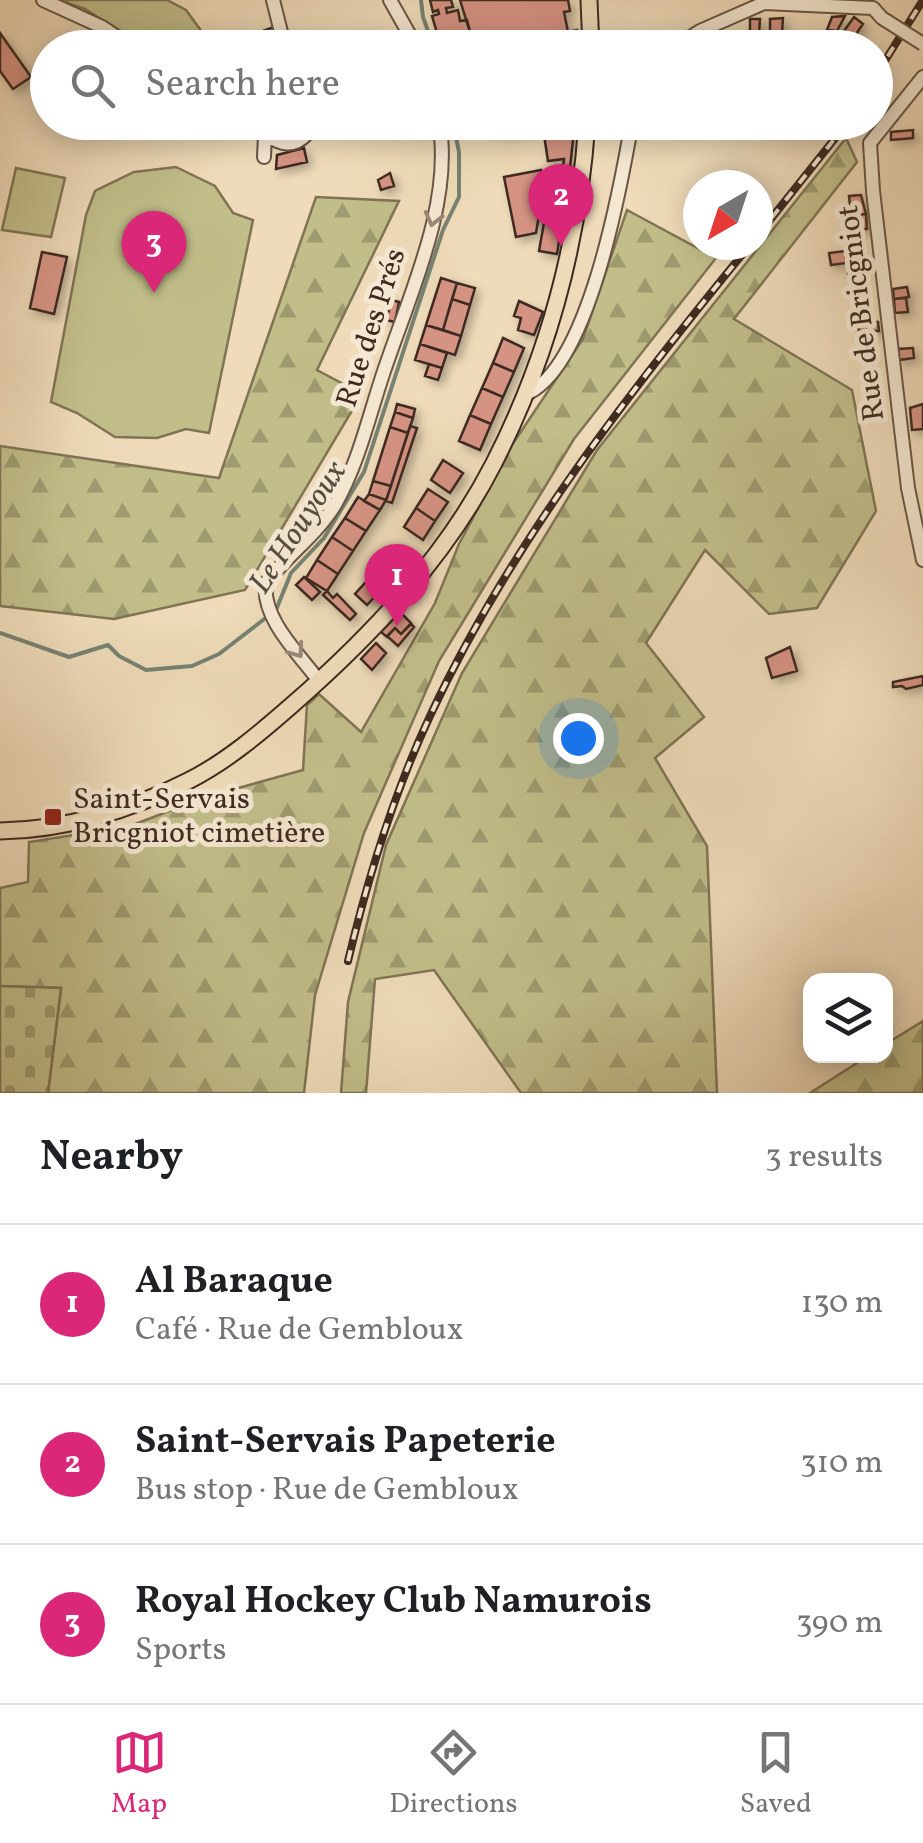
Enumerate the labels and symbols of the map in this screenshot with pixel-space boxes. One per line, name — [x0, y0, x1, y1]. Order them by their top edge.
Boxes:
pin: 2 — [528, 164, 594, 246]
north arrow — [683, 170, 773, 260]
street label: Rue de Bricgniot — [828, 203, 896, 423]
pin: 3 — [122, 210, 186, 293]
one-way arrow — [424, 210, 445, 227]
street label: Rue des Prés — [327, 243, 417, 413]
water label: Le Houyoux — [240, 453, 359, 603]
pin: 1 — [364, 544, 430, 626]
one-way arrow — [285, 640, 303, 658]
your location — [553, 713, 604, 764]
place label: Saint-Servais Bricgniot cimetière — [73, 779, 325, 855]
marker: Saint-Servais Bricgniot cimetière — [42, 806, 64, 828]

